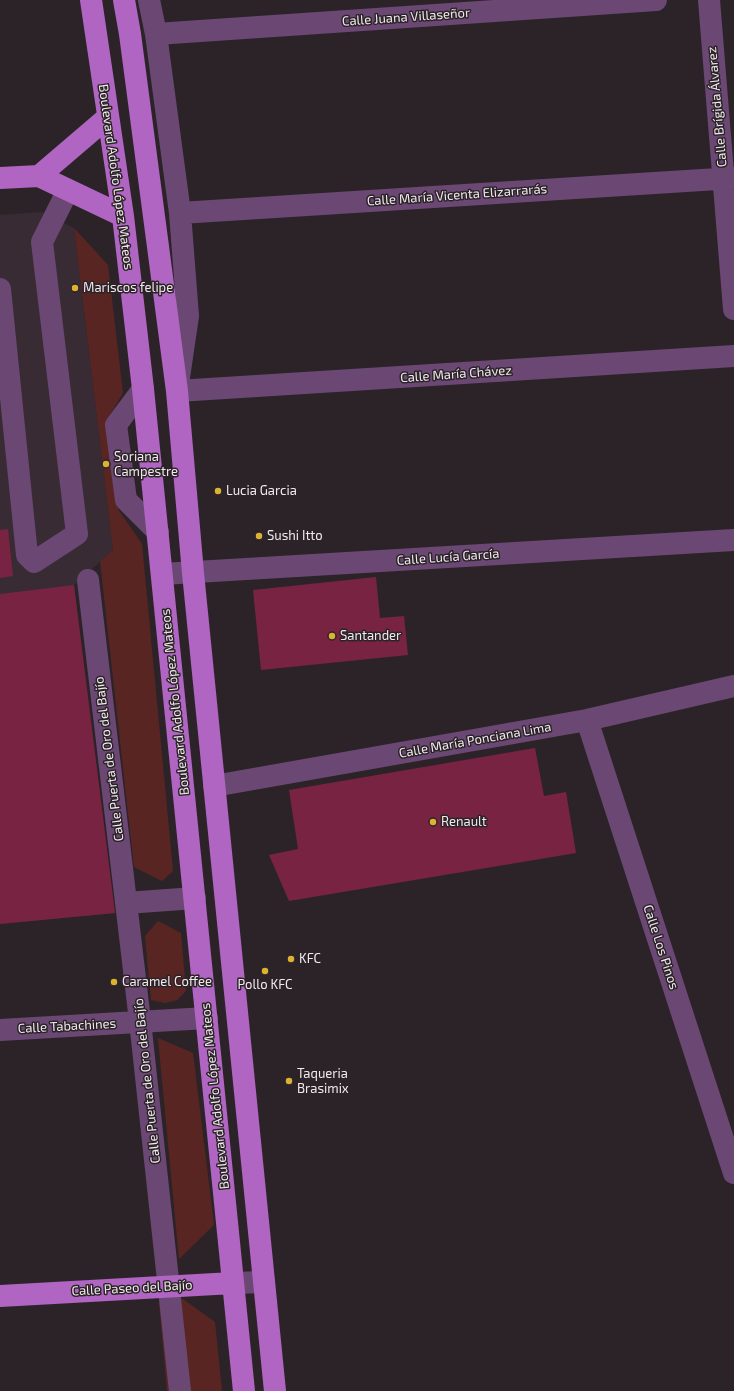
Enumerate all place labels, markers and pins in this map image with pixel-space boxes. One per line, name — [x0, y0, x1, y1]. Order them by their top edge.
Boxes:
place label: Mariscos felipe — [83, 280, 173, 296]
marker: Mariscos felipe — [70, 283, 80, 293]
place label: Soriana Campestre — [114, 449, 178, 480]
marker: Soriana Campestre — [101, 459, 111, 469]
place label: Lucia Garcia — [226, 483, 297, 499]
marker: Lucia Garcia — [213, 486, 223, 496]
place label: Sushi Itto — [267, 528, 323, 544]
marker: Sushi Itto — [254, 531, 264, 541]
place label: Santander — [340, 628, 401, 644]
marker: Santander — [327, 631, 337, 641]
place label: Renault — [441, 814, 487, 830]
marker: Renault — [428, 817, 438, 827]
place label: KFC — [299, 951, 321, 967]
marker: KFC — [286, 954, 296, 964]
marker: Pollo KFC — [260, 966, 270, 976]
place label: Caramel Coffee — [122, 974, 212, 990]
marker: Caramel Coffee — [109, 977, 119, 987]
place label: Pollo KFC — [238, 977, 292, 993]
place label: Taqueria Brasimix — [297, 1066, 349, 1097]
marker: Taqueria Brasimix — [284, 1076, 294, 1086]

